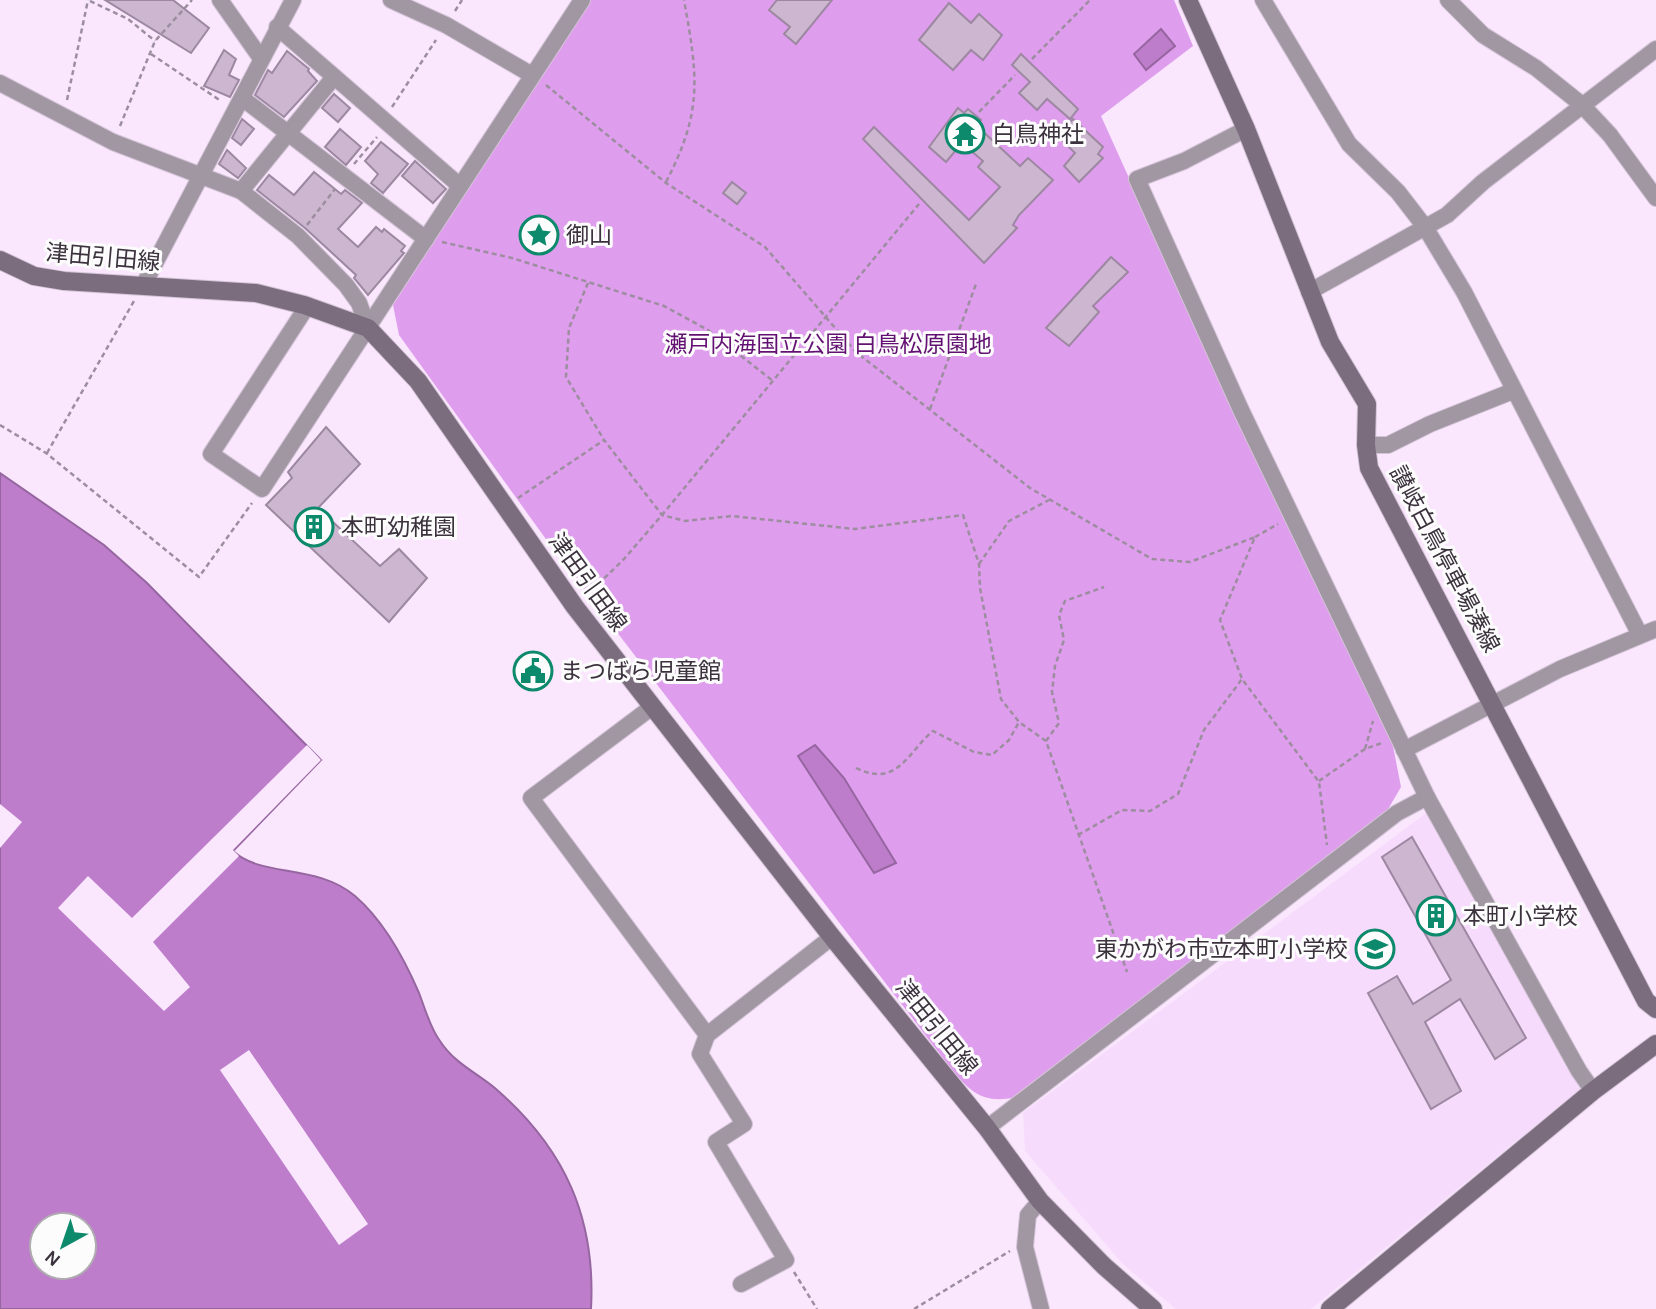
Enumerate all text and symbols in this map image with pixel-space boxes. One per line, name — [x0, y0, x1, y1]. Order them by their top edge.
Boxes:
temple icon: 白鳥神社 — [944, 113, 986, 155]
place label: 白鳥神社 — [992, 121, 1084, 148]
place icon: 御山 — [518, 214, 560, 256]
place label: 御山 — [566, 222, 612, 249]
street label: 津田引田線 — [44, 239, 161, 276]
park label: 瀬戸内海国立公園 白鳥松原園地 — [664, 331, 992, 358]
street label: 讃岐白鳥停車場湊線 — [1384, 462, 1505, 657]
building icon: 本町幼稚園 — [293, 506, 335, 548]
place label: 本町幼稚園 — [341, 514, 456, 541]
street label: 津田引田線 — [543, 528, 632, 637]
public building icon: まつばら児童館 — [512, 650, 554, 692]
place label: まつばら児童館 — [560, 658, 721, 685]
building icon: 本町小学校 — [1415, 895, 1457, 937]
place label: 本町小学校 — [1463, 903, 1578, 930]
school or university icon: 東かがわ市立本町小学校 — [1354, 928, 1396, 970]
place label: 東かがわ市立本町小学校 — [1095, 936, 1348, 963]
street label: 津田引田線 — [890, 974, 983, 1080]
north arrow — [28, 1211, 98, 1281]
text: N — [40, 1245, 65, 1271]

